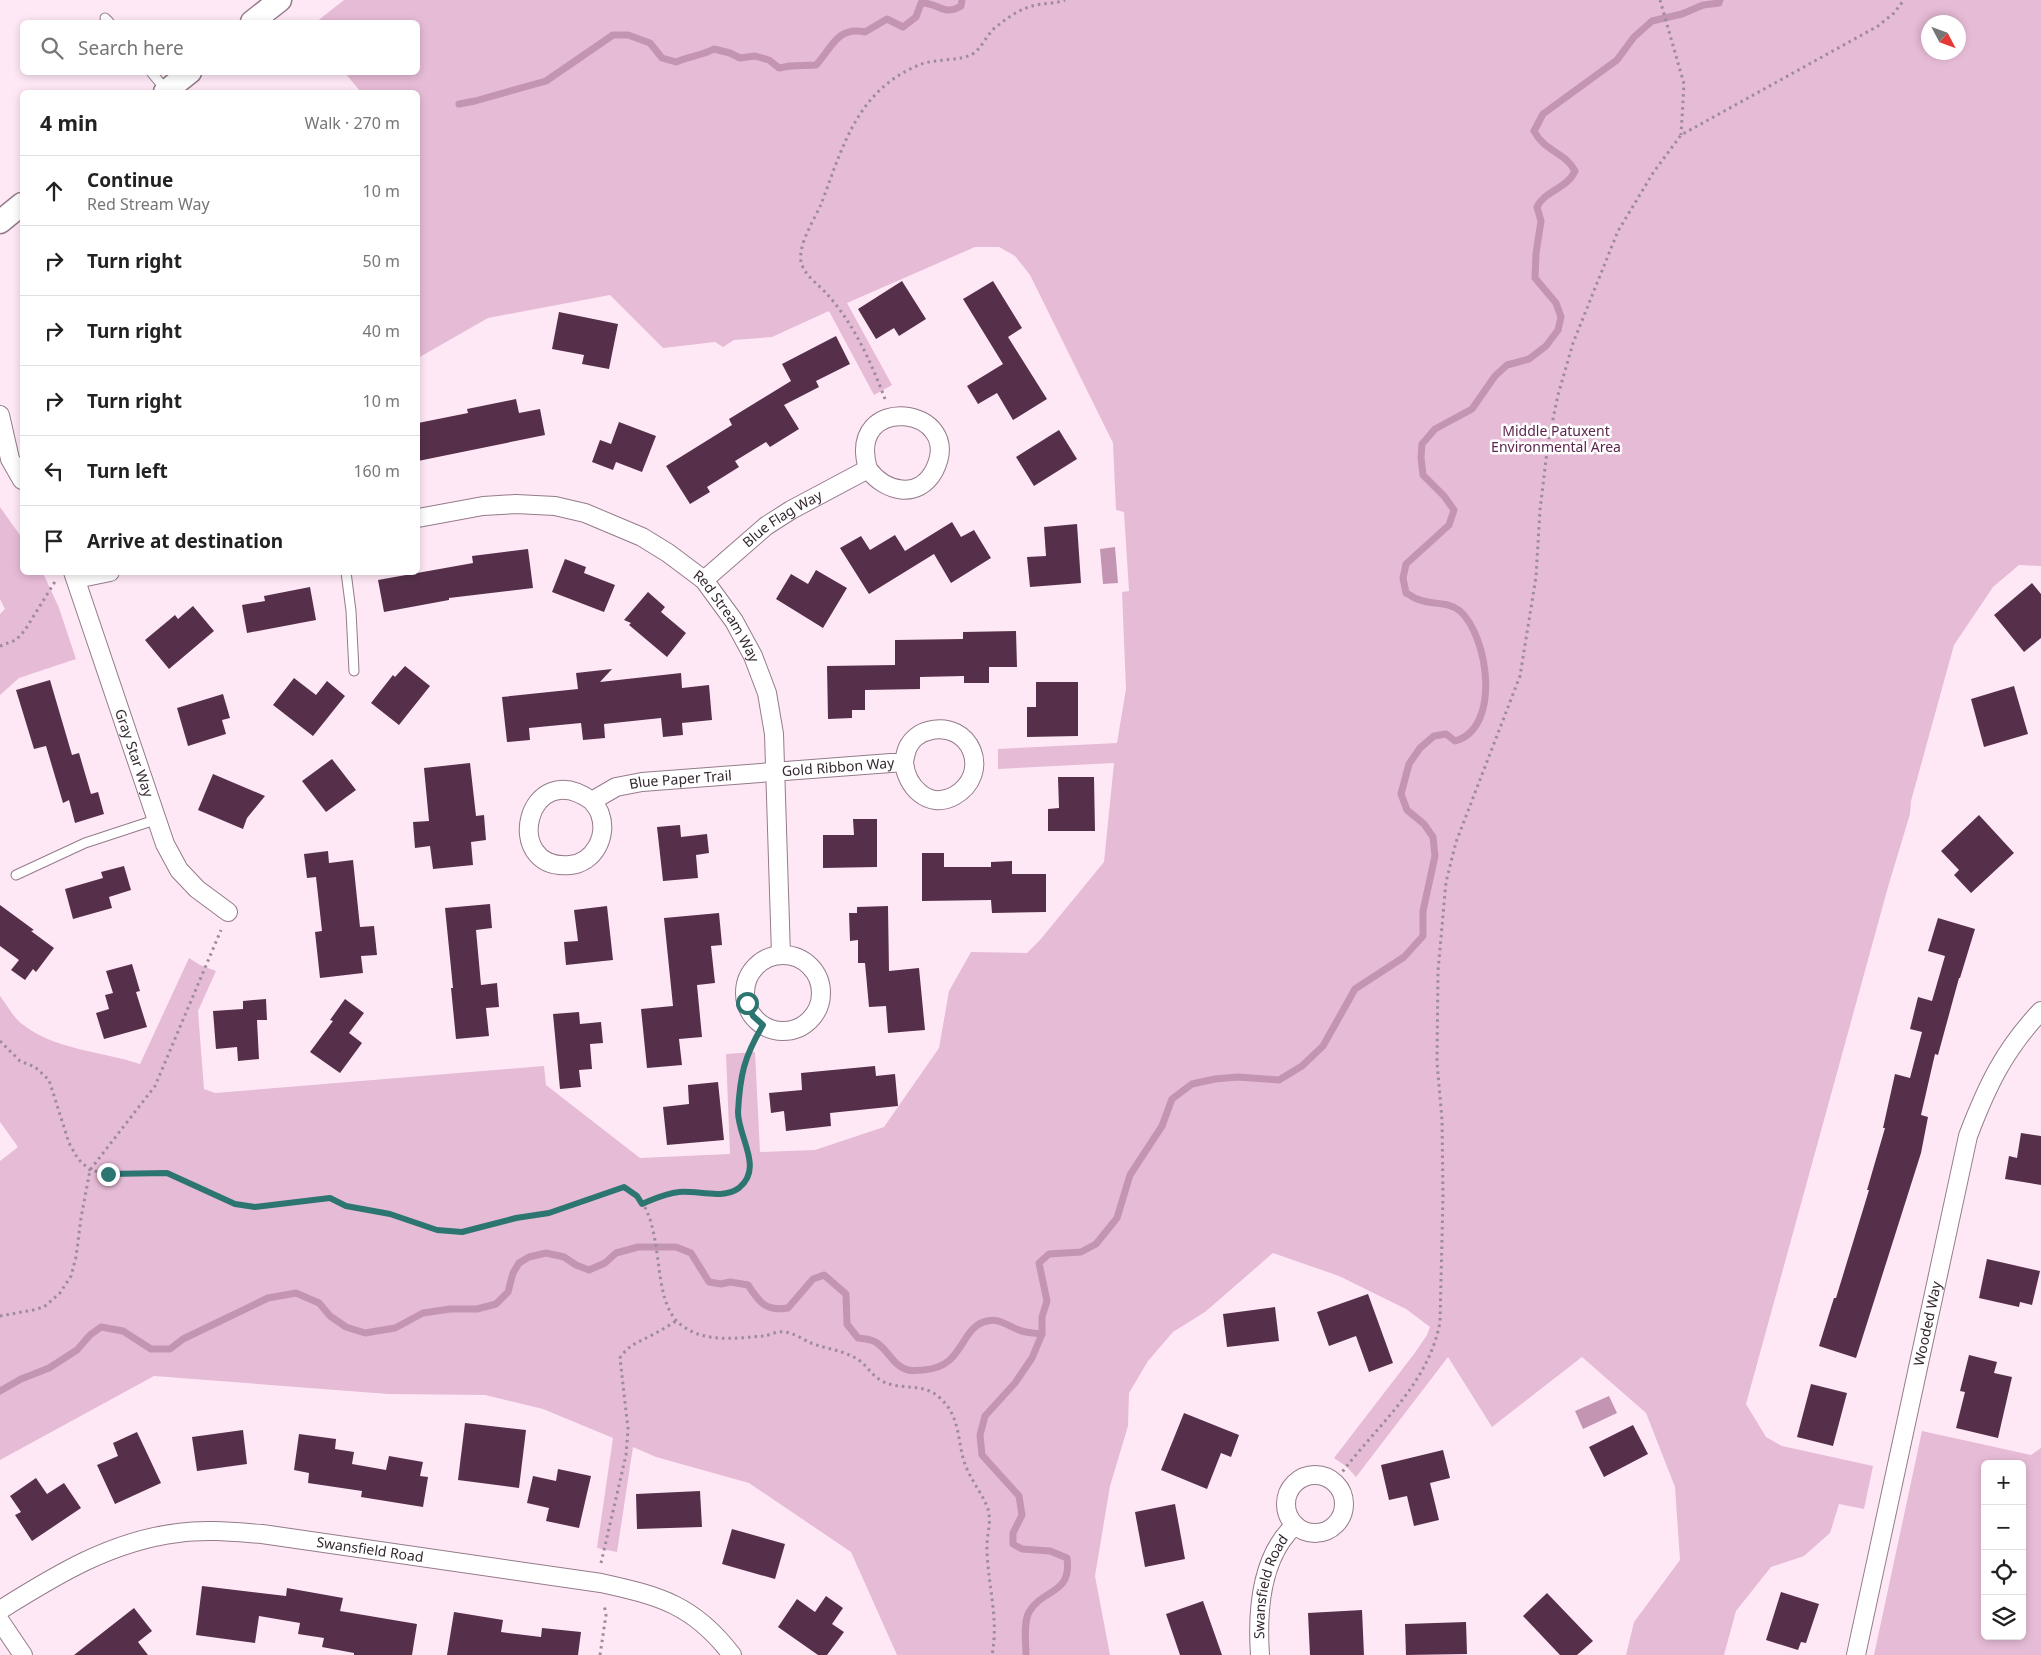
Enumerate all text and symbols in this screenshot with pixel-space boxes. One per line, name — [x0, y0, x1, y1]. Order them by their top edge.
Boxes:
north arrow — [1921, 15, 1966, 60]
search box — [20, 20, 420, 75]
icon: search — [38, 34, 66, 62]
text: Search here — [78, 35, 184, 61]
text: 4 min — [40, 109, 98, 137]
text: Walk · 270 m — [305, 112, 400, 134]
text: Continue — [87, 167, 173, 193]
icon: ahead — [40, 177, 68, 205]
text: 10 m — [363, 180, 400, 202]
text: Red Stream Way — [87, 193, 210, 215]
icon: right — [40, 247, 68, 275]
text: Turn right — [87, 248, 182, 274]
text: 50 m — [363, 250, 400, 272]
icon: right — [40, 317, 68, 345]
text: Turn right — [87, 318, 182, 344]
text: 40 m — [363, 320, 400, 342]
icon: right — [40, 387, 68, 415]
text: Turn right — [87, 388, 182, 414]
text: 10 m — [363, 390, 400, 412]
park label: Middle Patuxent Environmental Area — [1491, 421, 1621, 456]
icon: left — [40, 457, 68, 485]
text: Turn left — [87, 458, 168, 484]
text: 160 m — [353, 460, 400, 482]
street label: Blue Flag Way — [738, 485, 826, 551]
icon: arrive — [40, 527, 68, 555]
text: Arrive at destination — [87, 528, 283, 554]
street label: Red Stream Way — [690, 565, 765, 665]
street label: Gray Star Way — [111, 706, 159, 800]
street label: Gold Ribbon Way — [781, 753, 896, 780]
street label: Blue Paper Trail — [627, 765, 732, 793]
route start — [736, 992, 759, 1015]
route end — [97, 1163, 120, 1186]
street label: Wooded Way — [1909, 1279, 1946, 1368]
map controls — [1981, 1460, 2026, 1640]
button: + — [1981, 1460, 2026, 1505]
button: − — [1981, 1505, 2026, 1550]
street label: Swansfield Road — [1249, 1530, 1292, 1639]
street label: Swansfield Road — [315, 1532, 425, 1566]
button: locate — [1981, 1550, 2026, 1595]
button: layers — [1981, 1595, 2026, 1640]

